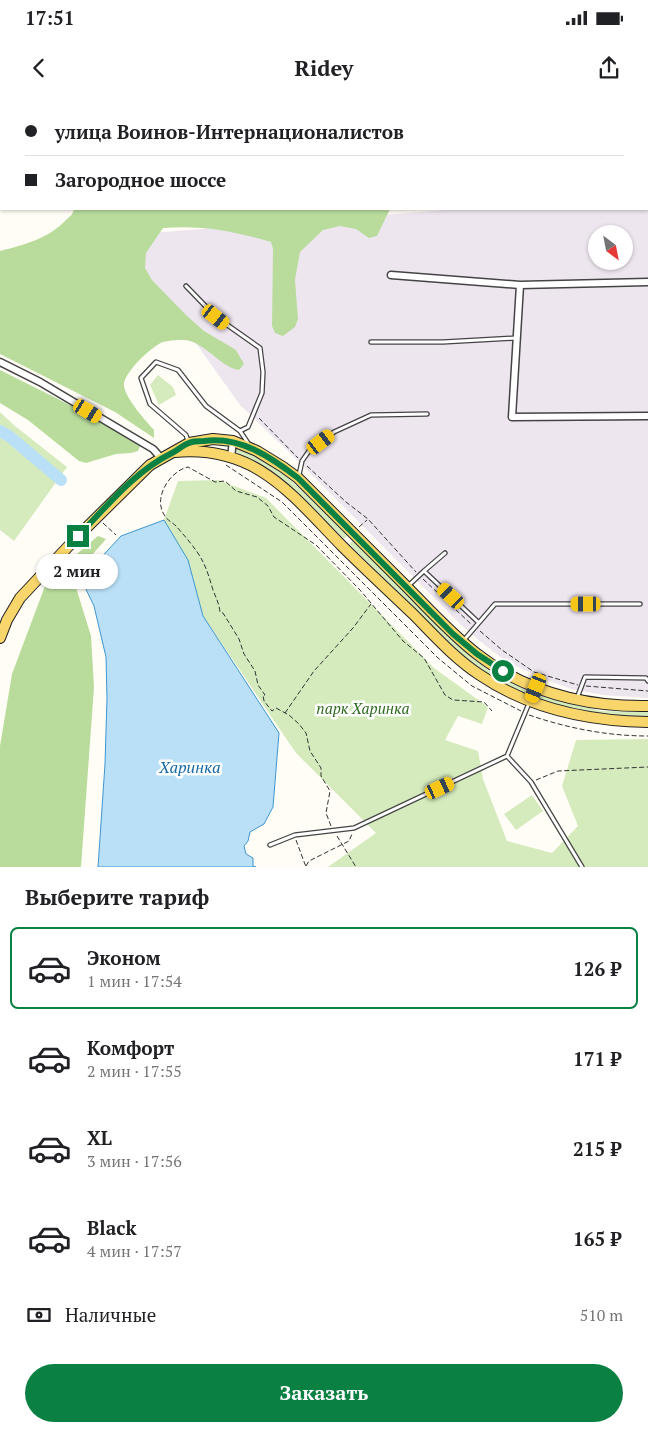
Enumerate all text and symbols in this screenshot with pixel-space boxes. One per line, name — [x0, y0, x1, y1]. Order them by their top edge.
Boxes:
text: 17:51 — [25, 5, 74, 30]
text: Ridey — [295, 53, 353, 82]
icon: back — [25, 54, 53, 82]
icon: share — [595, 54, 623, 82]
text: улица Воинов-Интернационалистов — [55, 119, 404, 144]
text: Загородное шоссе — [55, 167, 226, 192]
north arrow — [588, 225, 632, 270]
map controls — [588, 225, 633, 270]
car — [199, 302, 232, 332]
car — [71, 397, 104, 425]
car — [304, 427, 337, 457]
route end — [67, 525, 89, 547]
callout: 2 мин — [37, 554, 119, 588]
text: 2 мин — [53, 560, 101, 582]
car — [434, 580, 467, 612]
car — [571, 597, 601, 612]
route start — [492, 660, 514, 682]
car — [523, 671, 548, 705]
park label: парк Харинка — [316, 698, 410, 718]
water label: Харинка — [158, 756, 221, 778]
car — [423, 775, 456, 801]
text: Выберите тариф — [25, 882, 209, 911]
text: Эконом — [87, 945, 161, 970]
icon: car — [27, 946, 72, 991]
text: 126 ₽ — [573, 956, 621, 981]
text: 1 мин · 17:54 — [87, 970, 182, 992]
text: Комфорт — [87, 1035, 174, 1060]
icon: car — [27, 1036, 72, 1081]
text: 171 ₽ — [573, 1046, 621, 1071]
text: 2 мин · 17:55 — [87, 1060, 182, 1082]
text: XL — [87, 1125, 112, 1150]
icon: car — [27, 1126, 72, 1171]
text: 215 ₽ — [573, 1136, 621, 1161]
text: 3 мин · 17:56 — [87, 1150, 182, 1172]
text: Black — [87, 1215, 137, 1240]
icon: car — [27, 1216, 72, 1261]
text: 165 ₽ — [573, 1226, 621, 1251]
text: 4 мин · 17:57 — [87, 1240, 182, 1262]
icon: cash — [25, 1301, 53, 1329]
text: Наличные — [65, 1302, 156, 1327]
text: 510 m — [580, 1304, 623, 1326]
button: Заказать — [25, 1364, 623, 1422]

